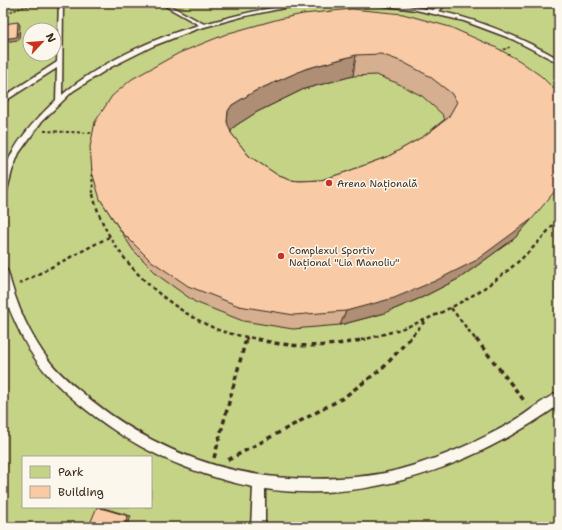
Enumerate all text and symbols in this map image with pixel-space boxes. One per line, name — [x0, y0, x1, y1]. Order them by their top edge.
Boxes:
north arrow — [22, 22, 62, 62]
text: N — [42, 31, 59, 45]
place label: Arena Națională — [337, 177, 418, 191]
marker: Arena Națională — [324, 178, 334, 188]
place label: Complexul Sportiv Național "Lia Manoliu" — [289, 244, 399, 270]
marker: Complexul Sportiv Național "Lia Manoliu" — [276, 251, 286, 261]
legend — [22, 456, 152, 508]
text: Park — [58, 464, 84, 480]
text: Building — [58, 484, 104, 500]

